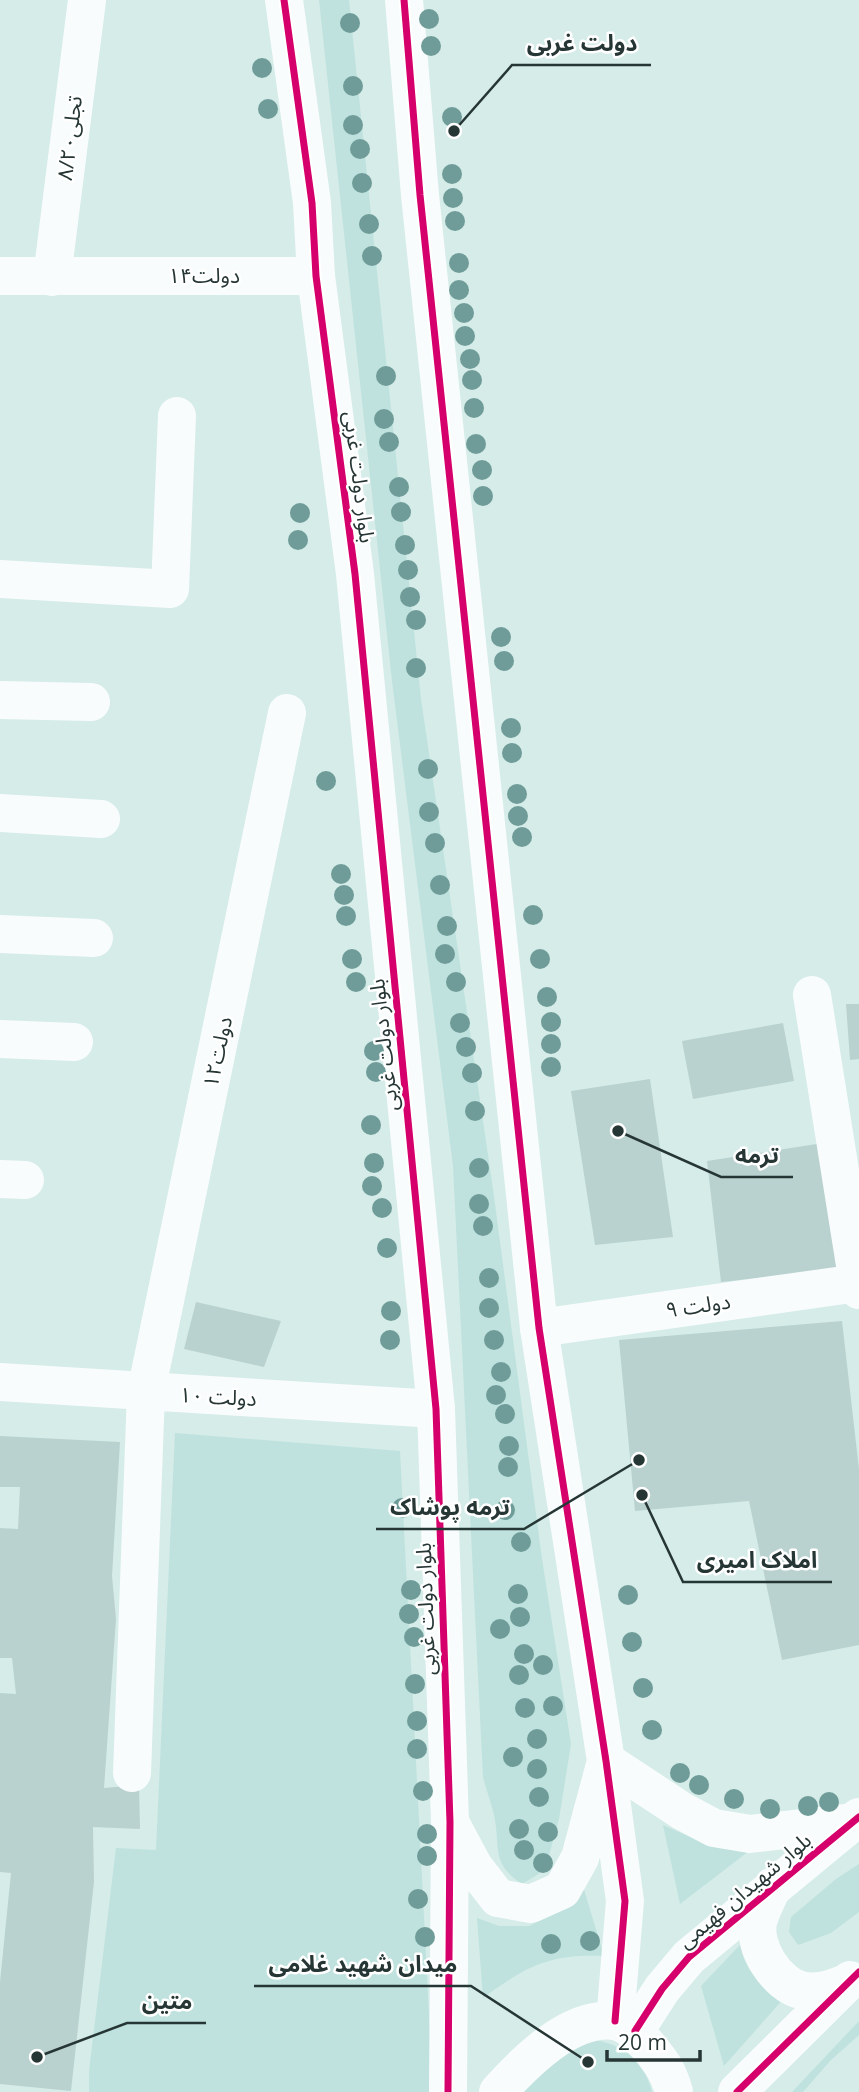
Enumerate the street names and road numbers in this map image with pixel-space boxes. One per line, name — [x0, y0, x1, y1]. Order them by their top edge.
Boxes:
street label: تجلی۸/۲۰ — [50, 94, 88, 182]
street label: ۱۴دولت — [168, 261, 240, 289]
street label: بلوار دولت غربی — [338, 409, 382, 545]
street label: بلوار دولت غربی — [362, 978, 404, 1112]
street label: ۱۲دولت — [196, 1014, 238, 1090]
street label: ۹ دولت — [664, 1287, 732, 1323]
street label: ۱۰ دولت — [179, 1380, 257, 1412]
street label: بلوار دولت غربی — [409, 1542, 441, 1676]
street label: بلوار شهیدان فهیمی — [671, 1826, 817, 1954]

